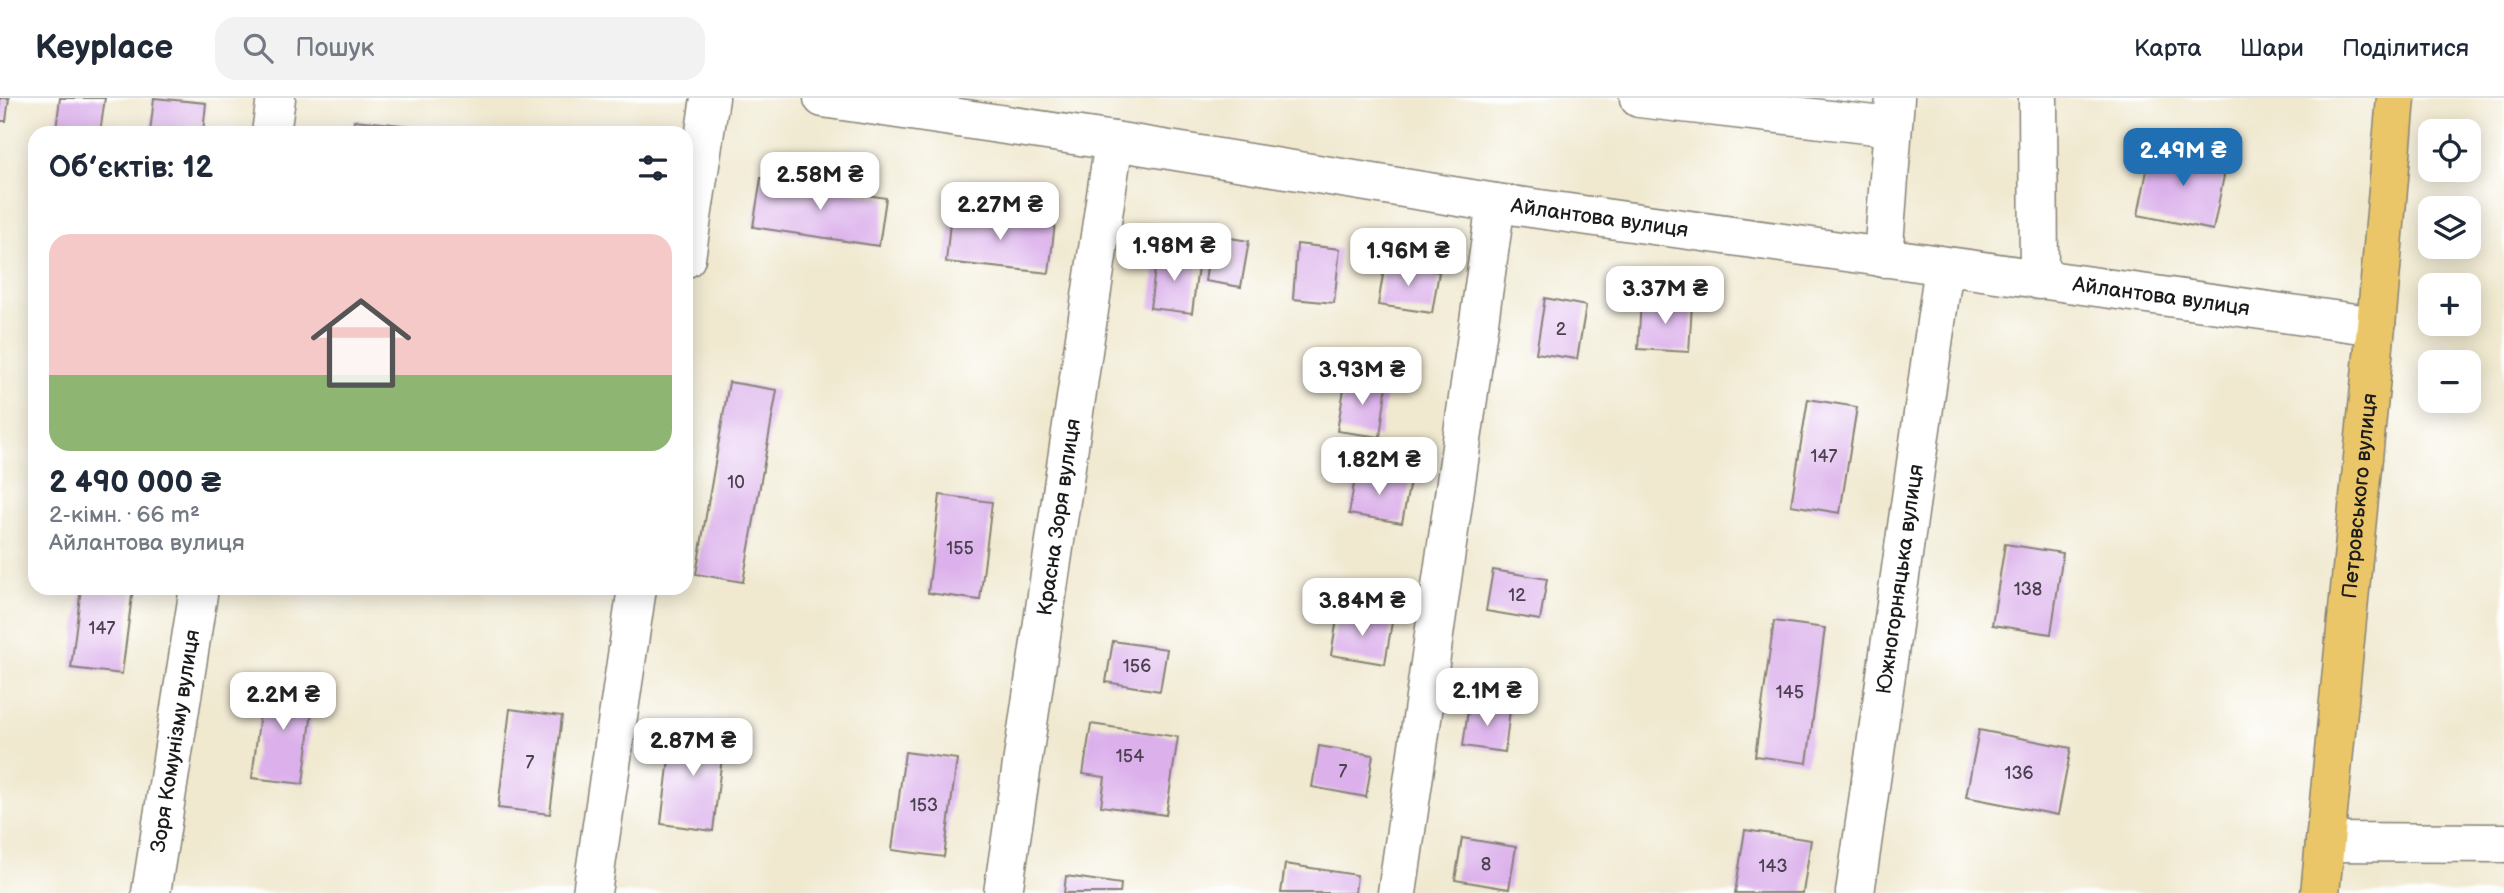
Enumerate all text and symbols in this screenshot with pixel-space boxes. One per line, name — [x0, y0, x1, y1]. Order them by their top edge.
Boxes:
search box — [215, 17, 705, 80]
text: Keyplace — [35, 28, 173, 68]
icon: search — [239, 29, 277, 67]
text: Пошук — [295, 33, 374, 64]
text: Карта — [2134, 34, 2202, 63]
text: Шари — [2240, 34, 2304, 63]
text: Поділитися — [2342, 34, 2469, 63]
map controls — [2418, 119, 2481, 413]
button: locate — [2418, 119, 2481, 182]
pin: 2.49M ₴ — [2118, 129, 2248, 188]
text: 2.49M ₴ — [2139, 137, 2227, 165]
icon: filters — [634, 149, 672, 187]
text: Об’єктів: 12 — [49, 150, 213, 186]
pin: 2.58M ₴ — [755, 152, 885, 212]
text: 2.58M ₴ — [776, 161, 864, 189]
pin: 2.27M ₴ — [935, 183, 1065, 242]
text: 2.27M ₴ — [957, 191, 1043, 219]
street label: Айлантова вулиця — [1509, 193, 1690, 243]
button: layers — [2418, 196, 2481, 259]
pin: 1.98M ₴ — [1109, 223, 1239, 283]
pin: 1.96M ₴ — [1343, 228, 1473, 288]
text: 1.98M ₴ — [1132, 232, 1216, 260]
text: 1.96M ₴ — [1366, 237, 1450, 265]
pin: 3.37M ₴ — [1600, 266, 1730, 326]
street label: Айлантова вулиця — [2070, 272, 2252, 321]
button: + — [2418, 273, 2481, 336]
text: 3.37M ₴ — [1622, 275, 1708, 303]
icon: home — [298, 280, 424, 406]
house number: 2 — [1556, 319, 1567, 340]
pin: 3.93M ₴ — [1297, 348, 1427, 407]
button: − — [2418, 350, 2481, 413]
text: 3.93M ₴ — [1319, 356, 1405, 384]
street label: Петровського вулиця — [2337, 392, 2382, 600]
street label: Красна Зоря вулиця — [1032, 417, 1086, 617]
pin: 1.82M ₴ — [1314, 438, 1444, 497]
text: 1.82M ₴ — [1337, 446, 1421, 474]
house number: 147 — [1811, 446, 1838, 467]
street label: Южногорняцька вулиця — [1871, 463, 1929, 696]
text: 2 490 000 ₴ — [49, 465, 221, 501]
house number: 10 — [727, 472, 745, 493]
text: 2-кімн. · 66 m² — [49, 501, 200, 529]
text: Айлантова вулиця — [49, 529, 245, 557]
house number: 155 — [946, 538, 974, 559]
pin: 3.84M ₴ — [1297, 578, 1427, 638]
house number: 138 — [2014, 579, 2042, 600]
house number: 12 — [1508, 585, 1526, 606]
text: 3.84M ₴ — [1318, 587, 1406, 615]
house number: 147 — [89, 618, 116, 639]
street label: Зоря Комунізму вулиця — [146, 628, 205, 854]
house number: 156 — [1123, 656, 1151, 677]
pin: 2.1M ₴ — [1430, 668, 1544, 728]
pin: 2.2M ₴ — [226, 672, 340, 732]
text: 2.1M ₴ — [1452, 677, 1522, 705]
text: 2.2M ₴ — [246, 681, 320, 709]
house number: 145 — [1776, 682, 1804, 703]
pin: 2.87M ₴ — [628, 718, 758, 778]
text: 2.87M ₴ — [650, 727, 736, 755]
house number: 154 — [1116, 746, 1144, 767]
house number: 7 — [526, 752, 535, 773]
house number: 7 — [1339, 761, 1348, 782]
house number: 136 — [2004, 763, 2034, 784]
house number: 153 — [910, 795, 938, 816]
house number: 8 — [1481, 854, 1491, 875]
house number: 143 — [1758, 856, 1788, 877]

